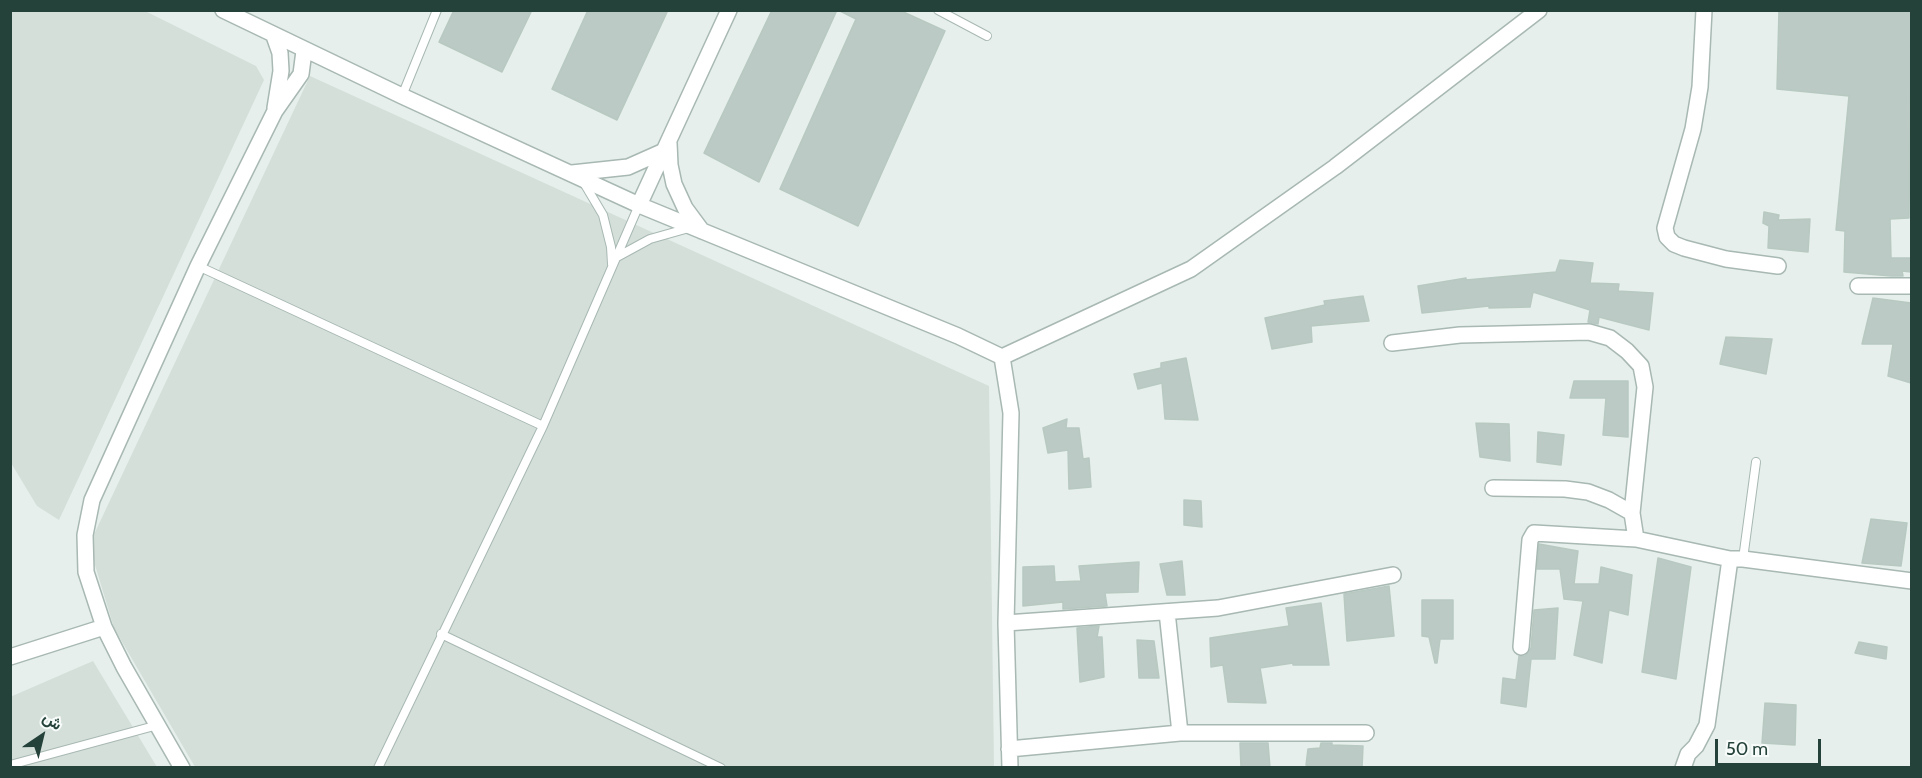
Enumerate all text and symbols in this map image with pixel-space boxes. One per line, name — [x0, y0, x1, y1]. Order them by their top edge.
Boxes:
north arrow — [12, 706, 72, 766]
text: ش — [39, 708, 66, 734]
scale bar — [1718, 727, 1824, 765]
text: 50 m — [1726, 738, 1768, 760]

